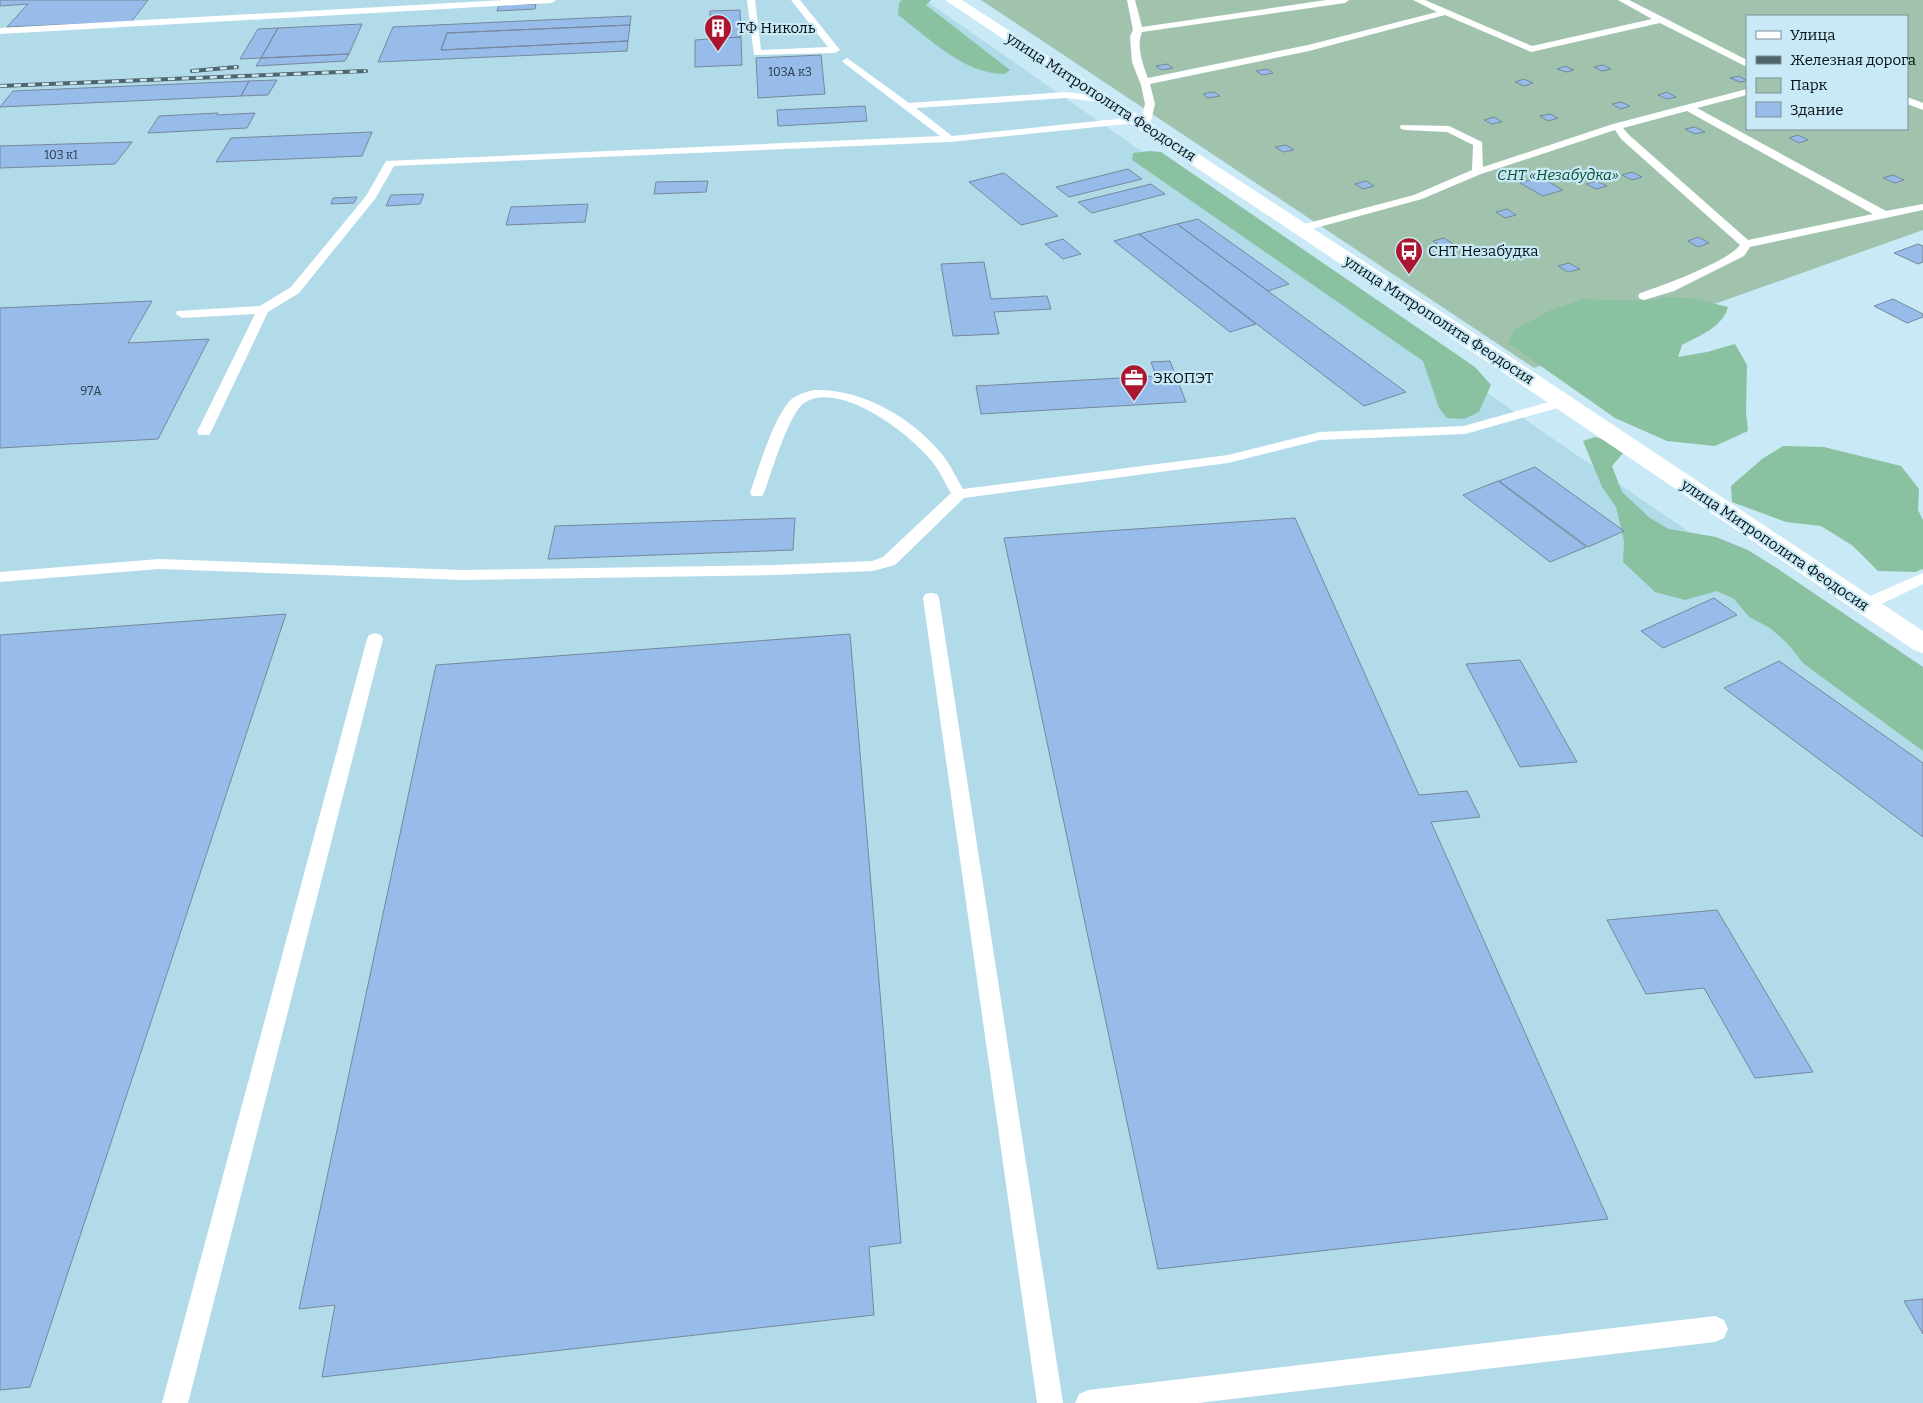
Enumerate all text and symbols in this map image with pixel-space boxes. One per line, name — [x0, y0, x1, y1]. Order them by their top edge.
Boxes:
building icon: ТФ Николь — [703, 13, 733, 52]
legend — [1746, 15, 1908, 130]
place label: ТФ Николь — [737, 19, 816, 37]
text: Улица — [1790, 26, 1836, 44]
street label: улица Митрополита Феодосия — [1002, 28, 1199, 165]
text: Железная дорога — [1790, 51, 1916, 69]
house number: 103А к3 — [768, 65, 812, 79]
text: Парк — [1790, 76, 1828, 94]
text: Здание — [1790, 101, 1844, 119]
house number: 103 к1 — [44, 148, 78, 162]
park label: СНТ «Незабудка» — [1497, 166, 1619, 184]
bus stop icon: СНТ Незабудка — [1394, 236, 1424, 275]
place label: СНТ Незабудка — [1428, 242, 1538, 260]
street label: улица Митрополита Феодосия — [1340, 251, 1537, 388]
office icon: ЭКОПЭТ — [1119, 363, 1149, 402]
place label: ЭКОПЭТ — [1153, 369, 1214, 387]
house number: 97А — [80, 384, 102, 398]
street label: улица Митрополита Феодосия — [1677, 475, 1872, 615]

